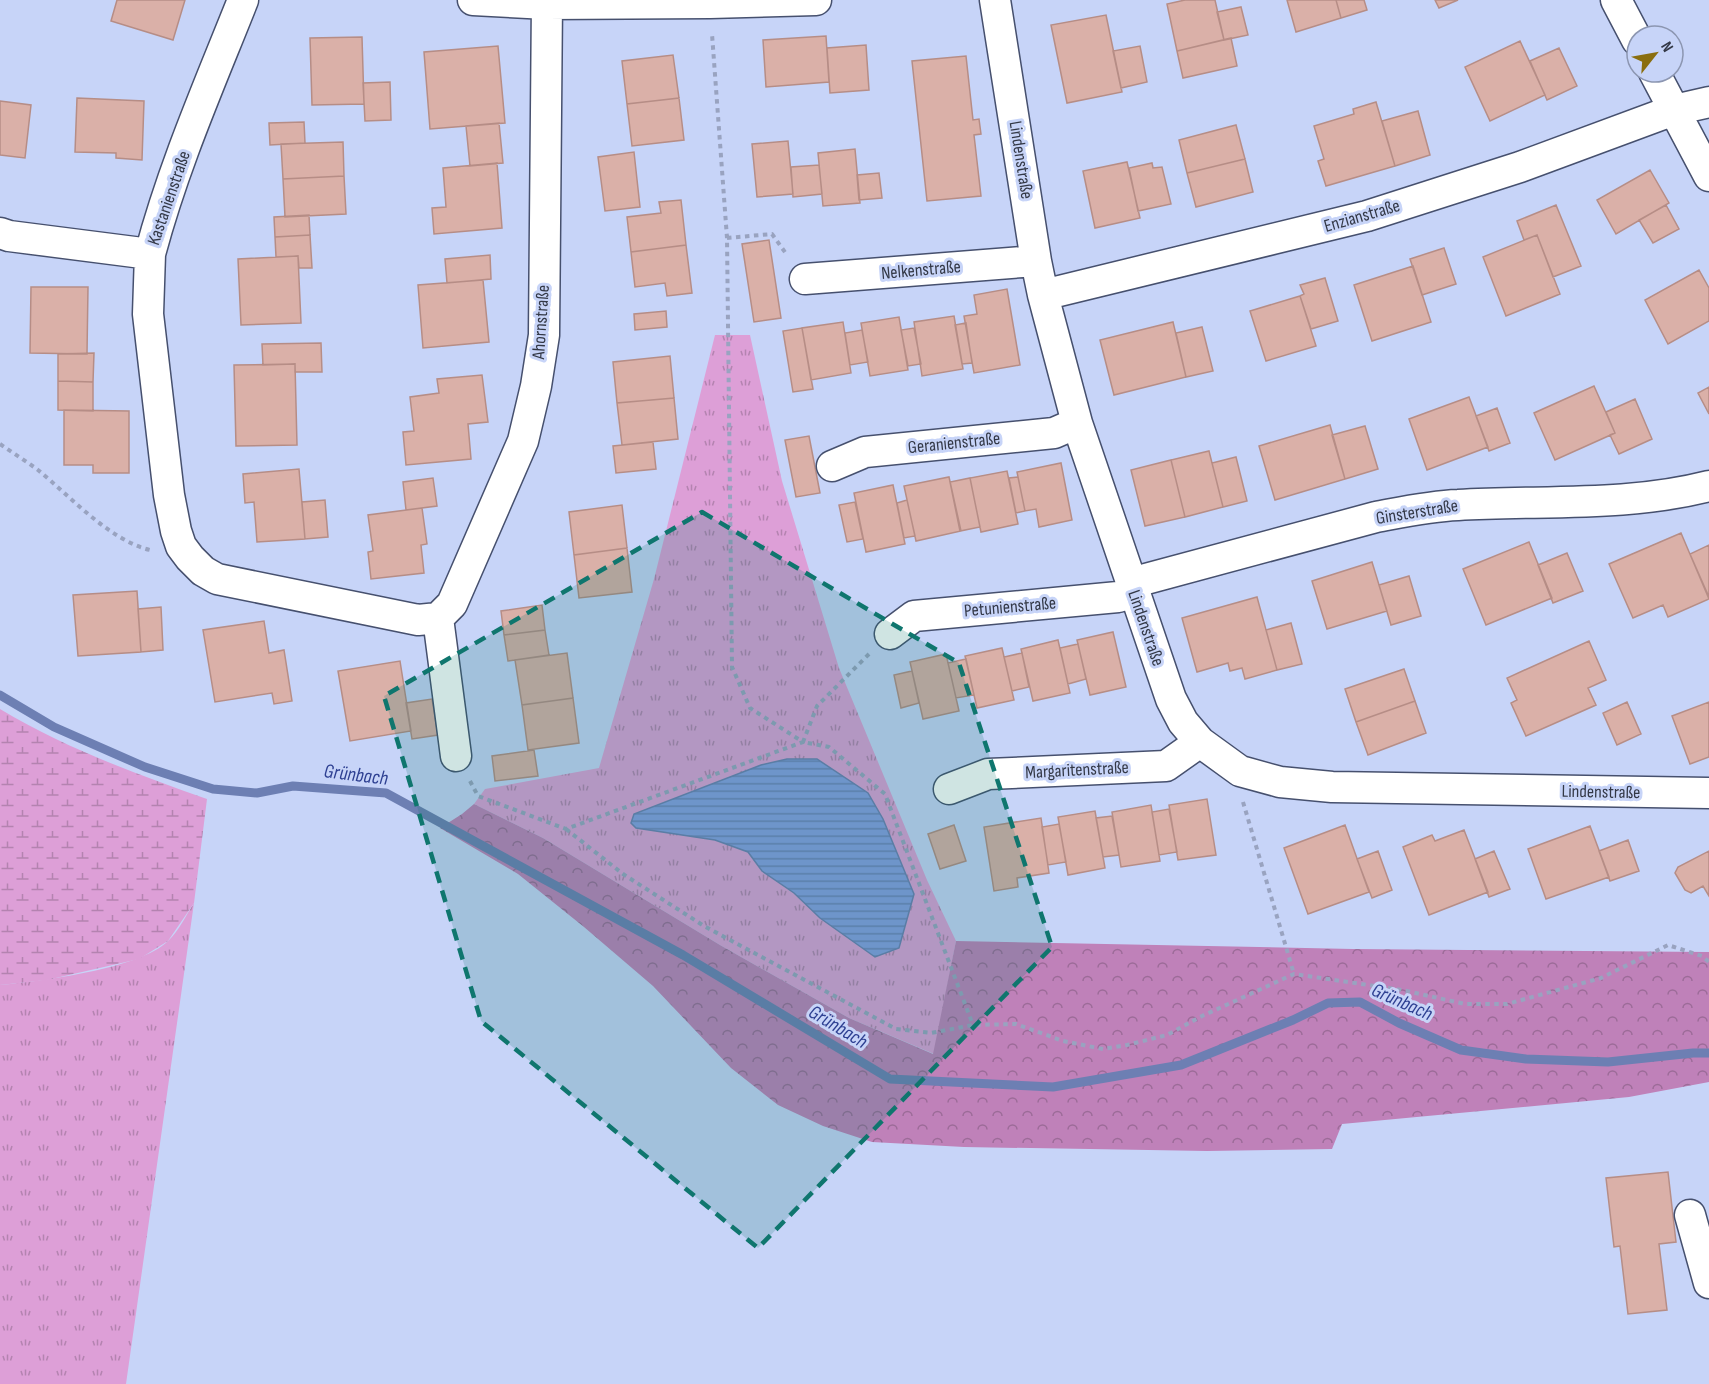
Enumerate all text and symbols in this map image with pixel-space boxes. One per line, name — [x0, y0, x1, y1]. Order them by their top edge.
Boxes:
north arrow — [1625, 24, 1685, 84]
text: N — [1656, 38, 1677, 56]
street label: Lindenstraße — [1004, 119, 1038, 201]
street label: Kastanienstraße — [143, 148, 195, 248]
street label: Enzianstraße — [1322, 195, 1402, 237]
street label: Nelkenstraße — [880, 256, 962, 284]
street label: Ahornstraße — [528, 284, 554, 361]
street label: Geranienstraße — [907, 428, 1001, 458]
street label: Ginsterstraße — [1375, 495, 1459, 529]
street label: Lindenstraße — [1123, 587, 1169, 669]
street label: Petunienstraße — [963, 593, 1057, 621]
street label: Margaritenstraße — [1025, 757, 1129, 783]
water label: Grünbach — [323, 759, 389, 791]
street label: Lindenstraße — [1561, 781, 1641, 803]
water label: Grünbach — [1368, 978, 1436, 1026]
water label: Grünbach — [804, 1000, 872, 1054]

